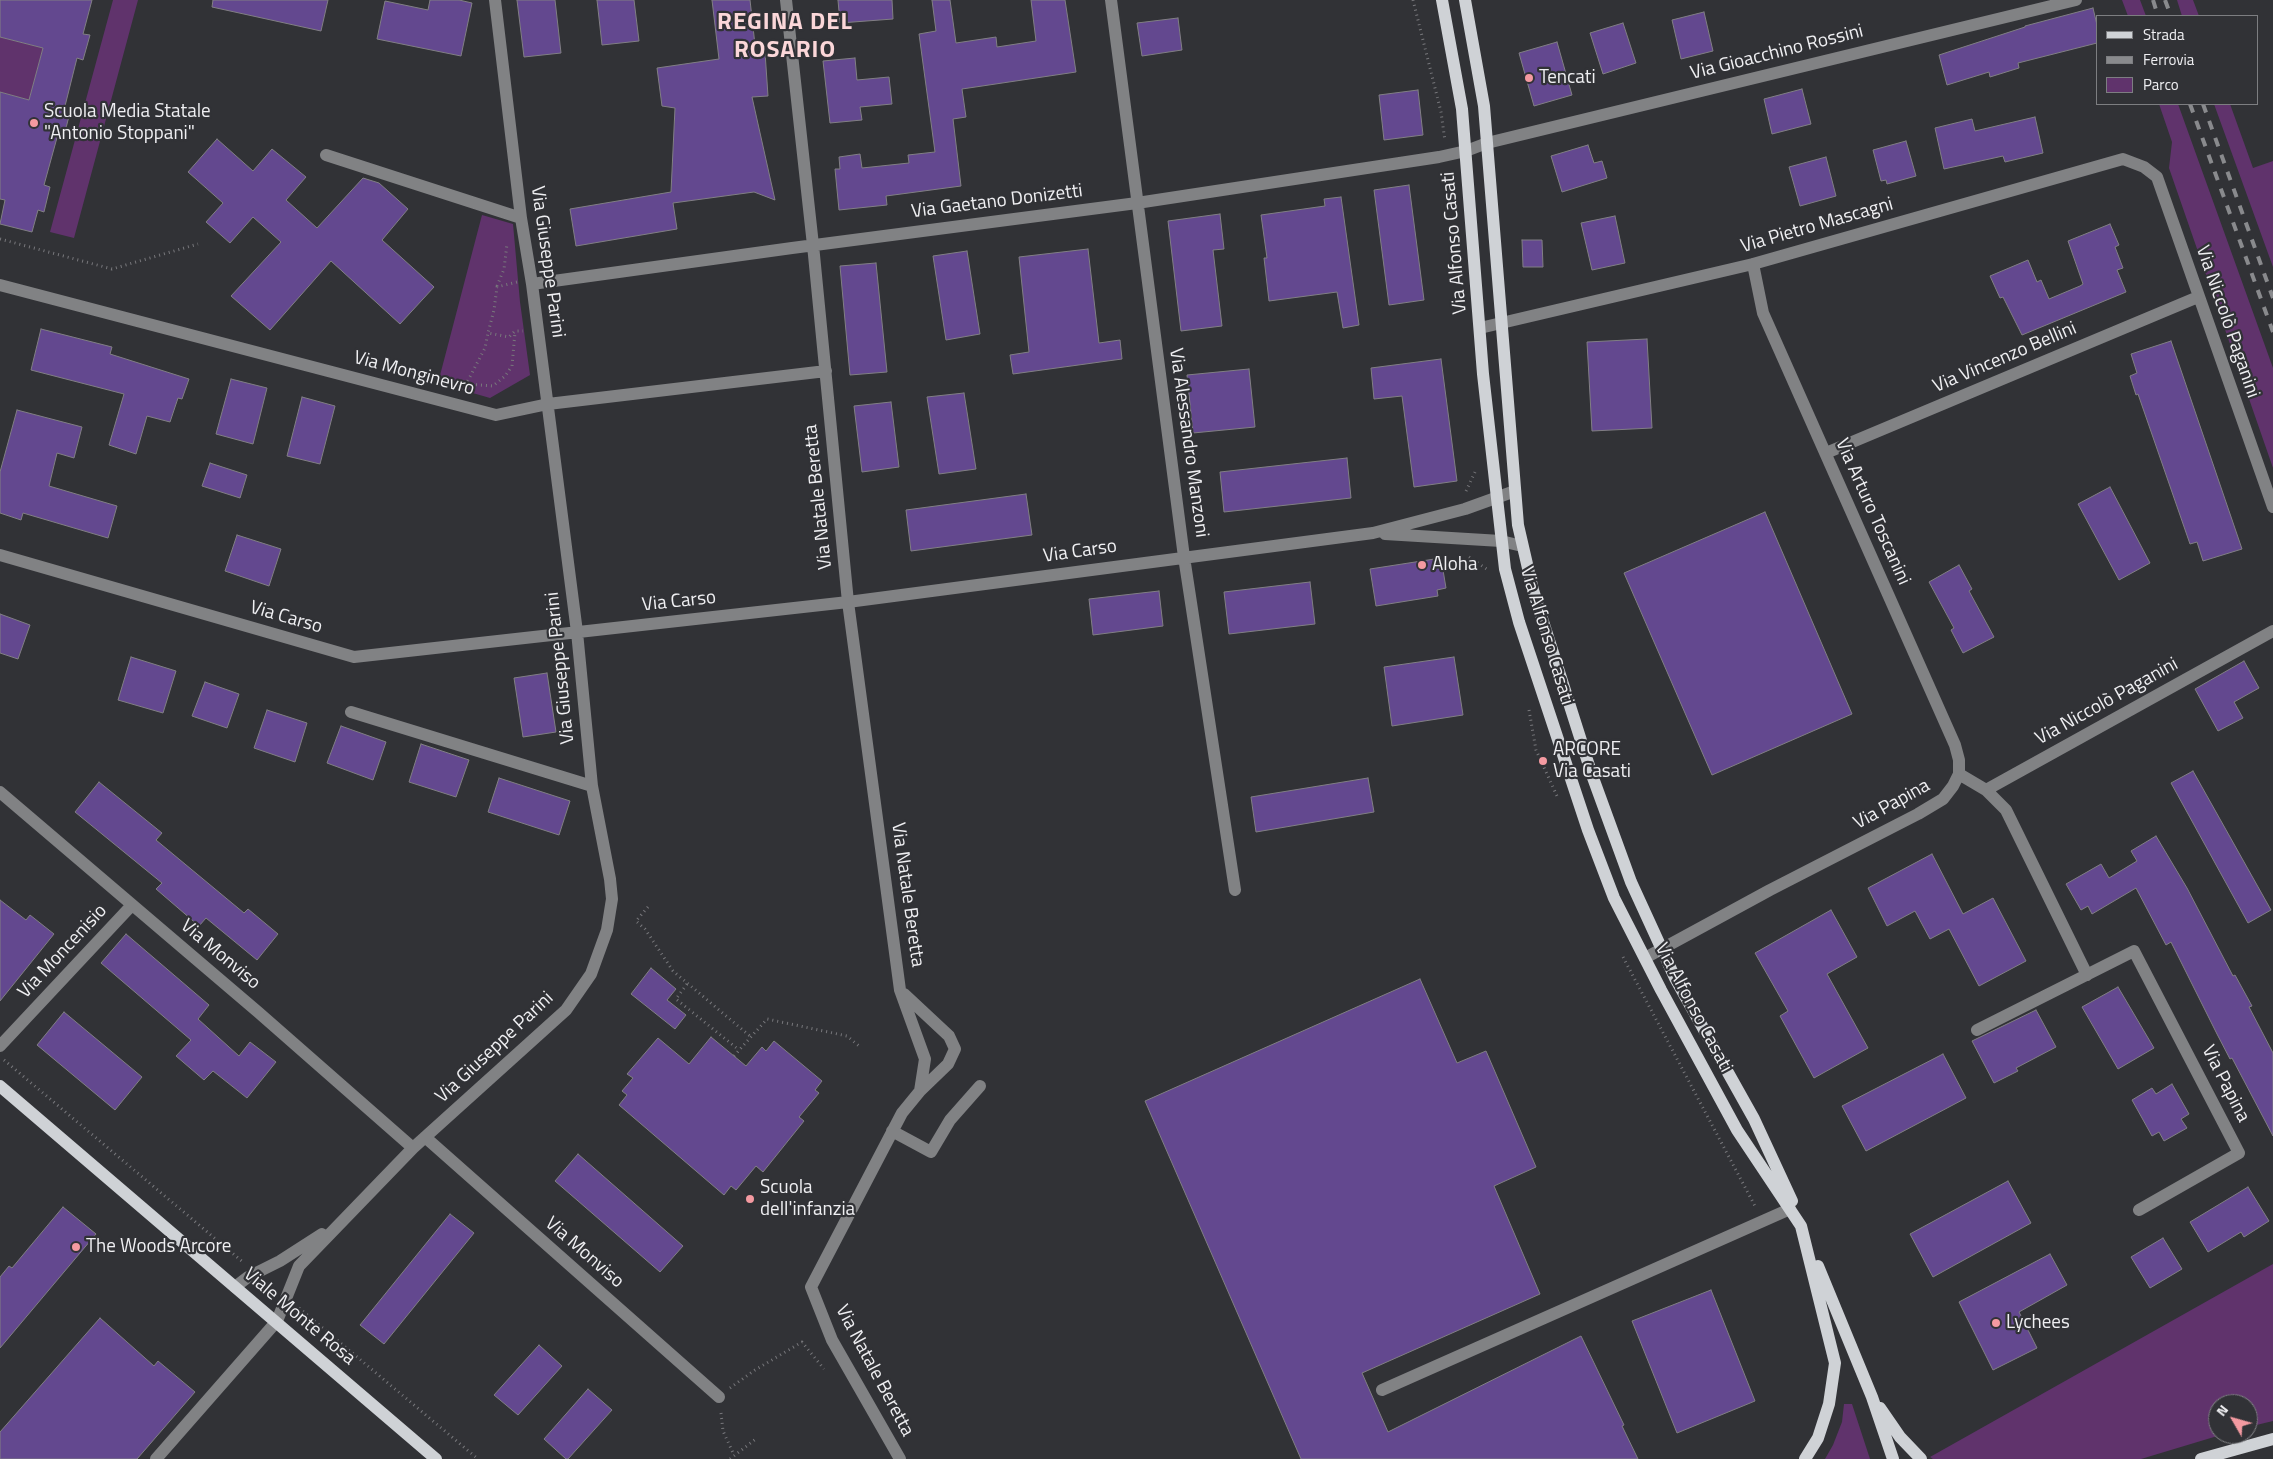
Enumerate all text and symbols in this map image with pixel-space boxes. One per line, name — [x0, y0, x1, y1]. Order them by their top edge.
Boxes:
district label: REGINA DEL ROSARIO — [716, 9, 854, 65]
legend — [2096, 15, 2258, 105]
street label: Via Gioacchino Rossini — [1688, 20, 1866, 86]
text: Strada — [2143, 23, 2184, 46]
text: Ferrovia — [2143, 48, 2194, 71]
place label: Tencati — [1539, 67, 1596, 89]
marker: Tencati — [1523, 72, 1535, 84]
text: Parco — [2143, 73, 2179, 96]
place label: Scuola Media Statale "Antonio Stoppani" — [44, 101, 211, 145]
marker: Scuola Media Statale "Antonio Stoppani" — [28, 117, 40, 129]
street label: Via Alfonso Casati — [1437, 171, 1473, 315]
street label: Via Gaetano Donizetti — [910, 180, 1084, 224]
street label: Via Giuseppe Parini — [525, 185, 569, 339]
street label: Via Pietro Mascagni — [1738, 193, 1896, 259]
street label: Via Niccolò Paganini — [2190, 243, 2264, 401]
street label: Via Vincenzo Bellini — [1930, 317, 2080, 399]
street label: Via Monginevro — [351, 347, 477, 401]
street label: Via Alessandro Manzoni — [1163, 347, 1213, 539]
street label: Via Natale Beretta — [800, 423, 838, 571]
street label: Via Arturo Toscanini — [1829, 435, 1915, 589]
street label: Via Carso — [1042, 536, 1118, 568]
place label: Aloha — [1432, 554, 1477, 576]
marker: Aloha — [1416, 559, 1428, 571]
street label: Via Alfonso Casati — [1514, 564, 1578, 708]
street label: Via Carso — [641, 587, 717, 617]
street label: Via Giuseppe Parini — [542, 591, 580, 745]
street label: Via Carso — [247, 597, 325, 639]
street label: Via Niccolò Paganini — [2032, 653, 2182, 751]
place label: ARCORE Via Casati — [1553, 739, 1631, 783]
marker: ARCORE Via Casati — [1537, 755, 1549, 767]
street label: Via Papina — [1850, 775, 1934, 835]
street label: Via Natale Beretta — [886, 821, 928, 969]
street label: Via Moncenisio — [14, 900, 112, 1004]
street label: Via Monviso — [175, 915, 265, 995]
street label: Via Alfonso Casati — [1649, 939, 1737, 1077]
street label: Via Giuseppe Parini — [431, 988, 559, 1108]
street label: Via Papina — [2196, 1042, 2254, 1126]
place label: Scuola dell'infanzia — [760, 1177, 855, 1221]
marker: Scuola dell'infanzia — [744, 1193, 756, 1205]
street label: Via Monviso — [540, 1213, 628, 1293]
place label: The Woods Arcore — [86, 1236, 231, 1258]
marker: The Woods Arcore — [70, 1241, 82, 1253]
street label: Viale Monte Rosa — [238, 1263, 360, 1371]
street label: Via Natale Beretta — [830, 1301, 918, 1441]
place label: Lychees — [2006, 1312, 2070, 1334]
marker: Lychees — [1990, 1317, 2002, 1329]
north arrow — [2208, 1394, 2258, 1444]
text: N — [2210, 1400, 2233, 1420]

